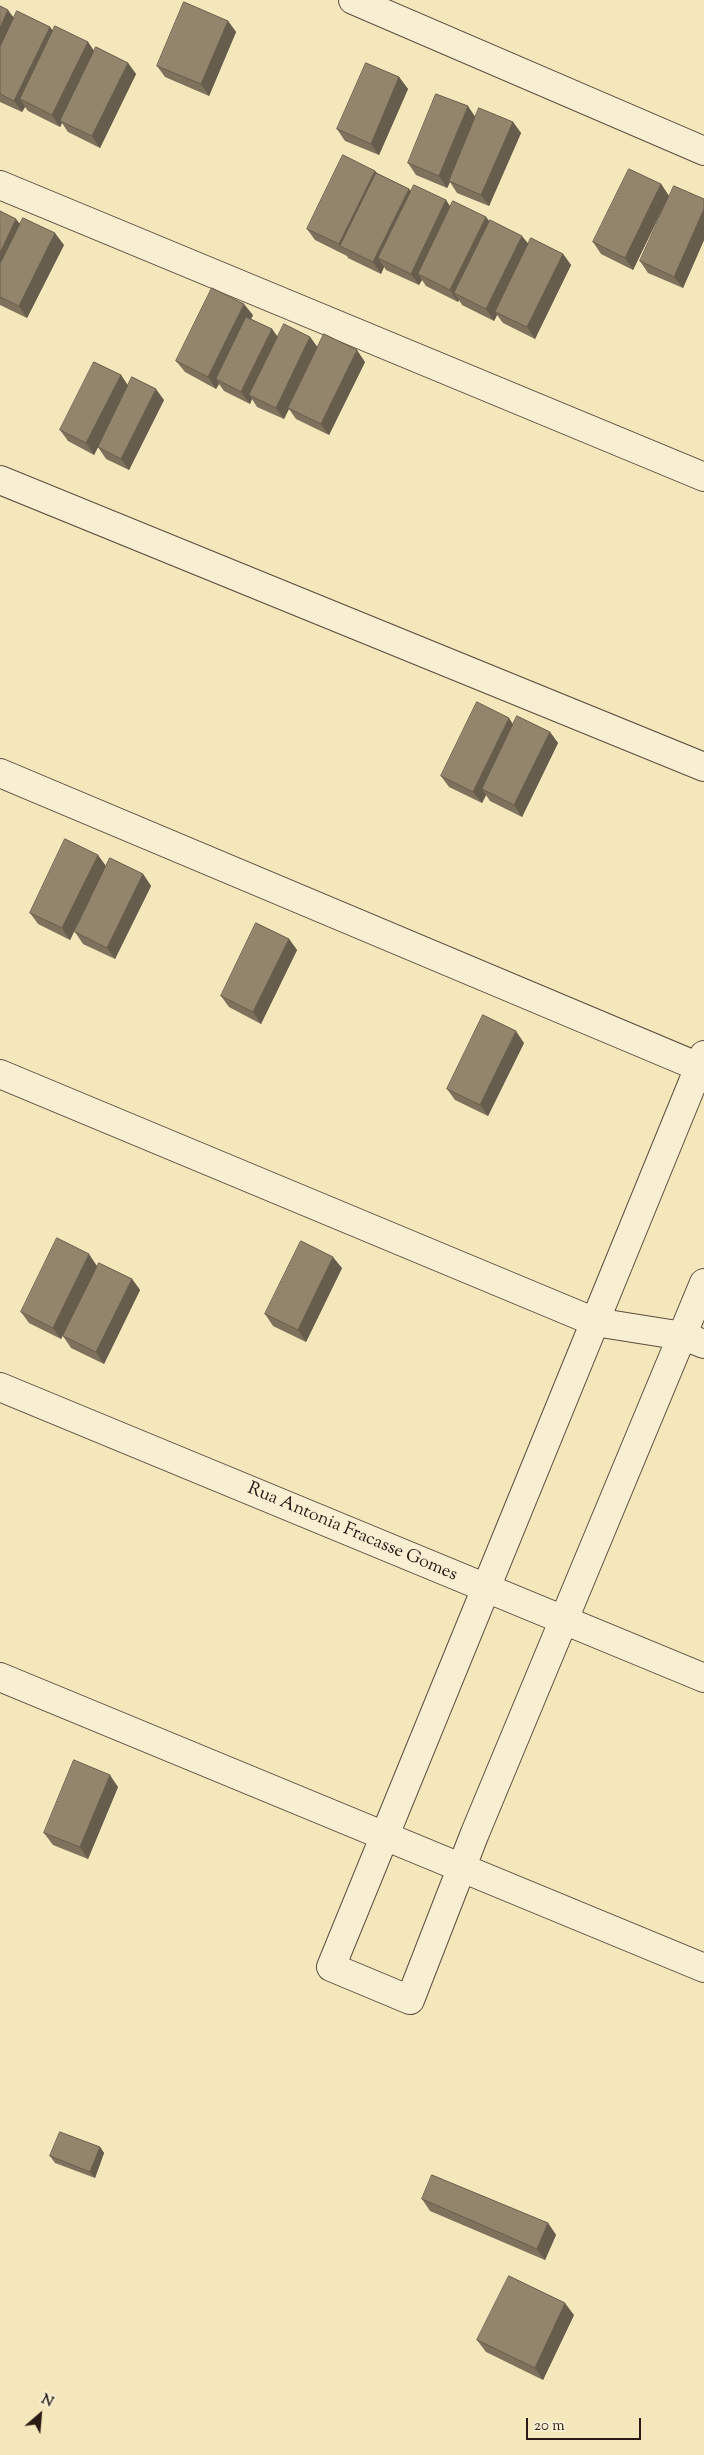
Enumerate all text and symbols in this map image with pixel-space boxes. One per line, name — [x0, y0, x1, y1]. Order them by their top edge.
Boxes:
street label: Rua Antonia Fracasse Gomes — [244, 1479, 460, 1587]
north arrow — [15, 2390, 65, 2440]
text: N — [37, 2390, 56, 2413]
scale bar — [529, 2408, 644, 2440]
text: 20 m — [534, 2416, 565, 2437]

